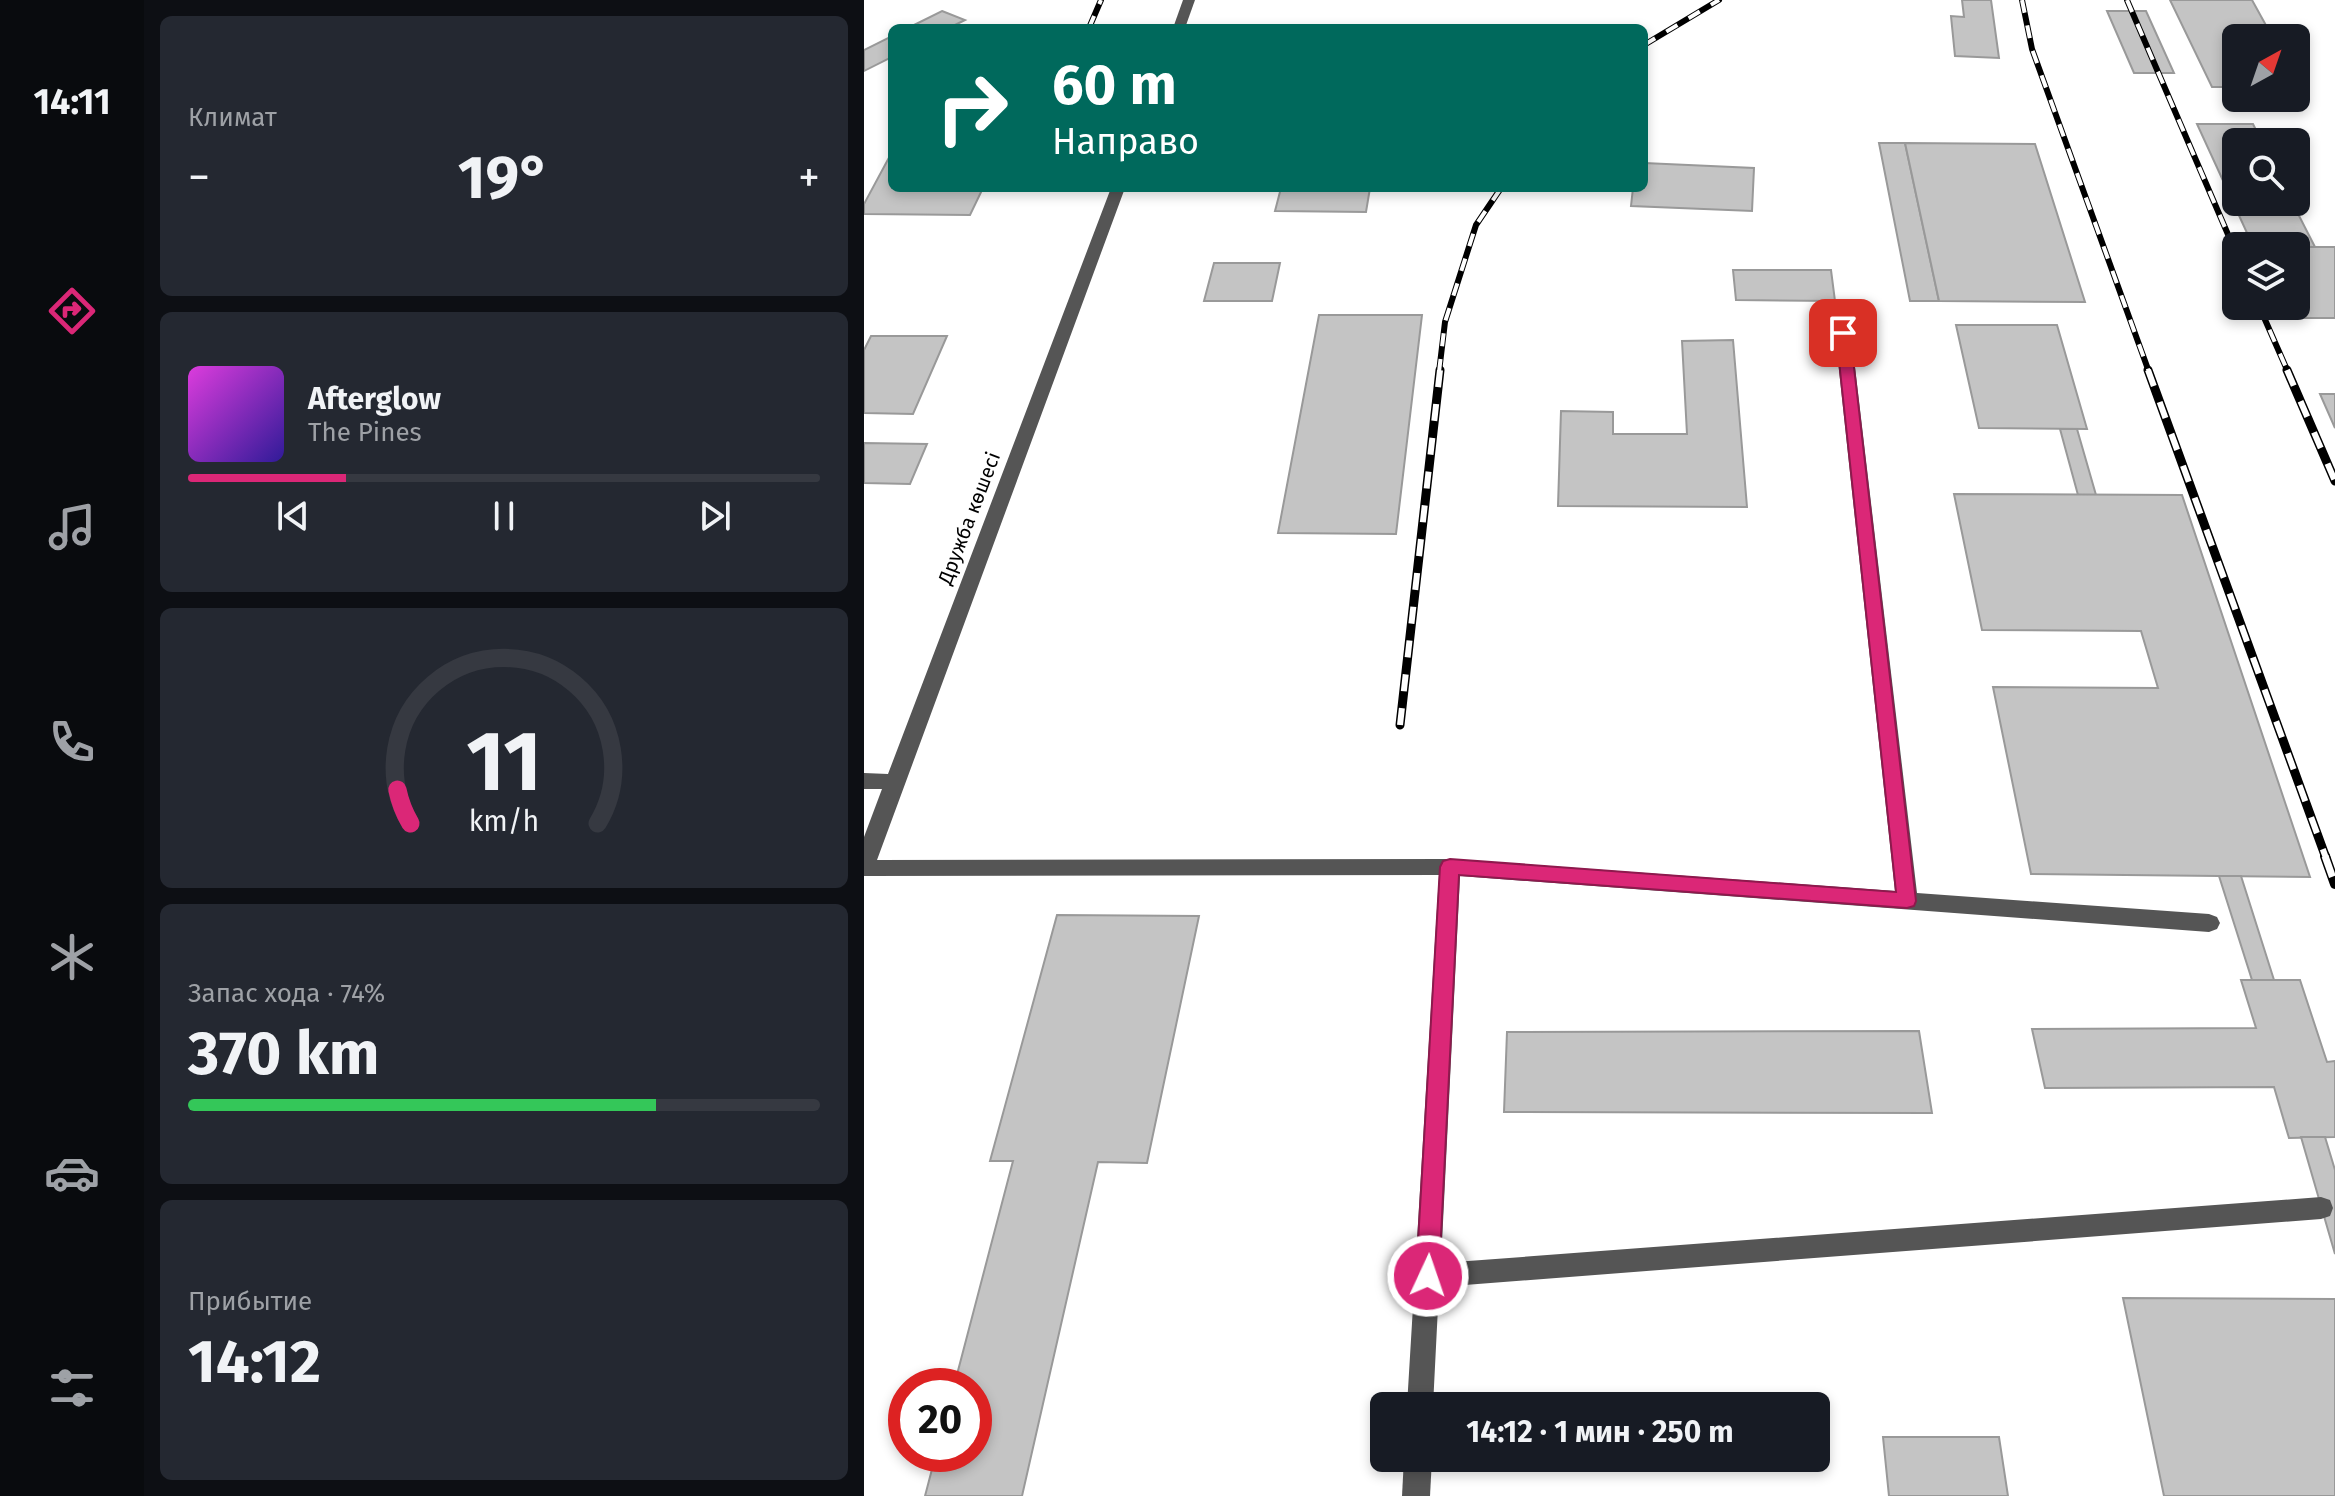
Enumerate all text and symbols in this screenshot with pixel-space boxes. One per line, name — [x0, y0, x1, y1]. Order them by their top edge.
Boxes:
north arrow — [2222, 24, 2310, 112]
map controls — [2222, 24, 2310, 320]
text: 60 m — [1052, 52, 1177, 119]
icon: right — [920, 56, 1024, 160]
text: 14:11 — [33, 80, 111, 124]
text: Климат — [188, 102, 277, 133]
text: Направо — [1052, 120, 1199, 164]
button: search — [2222, 128, 2310, 216]
text: 19° — [458, 142, 550, 214]
text: − — [188, 151, 210, 204]
text: + — [798, 151, 820, 204]
button: layers — [2222, 232, 2310, 320]
icon: directions — [44, 283, 100, 339]
pin — [1809, 299, 1877, 367]
icon: arrive — [1821, 311, 1865, 355]
text: Afterglow — [308, 381, 441, 417]
text: The Pines — [308, 417, 422, 448]
street label: Дружба көшесі — [932, 449, 1005, 588]
icon: previous — [271, 494, 315, 538]
icon: pause — [482, 494, 526, 538]
icon: next — [693, 494, 737, 538]
icon: music — [44, 499, 100, 555]
text: 11 — [466, 712, 542, 812]
icon: phone — [44, 714, 100, 770]
text: km/h — [469, 804, 539, 839]
icon: climate — [44, 929, 100, 985]
text: Запас хода · 74% — [188, 978, 385, 1009]
text: 370 km — [188, 1018, 379, 1090]
icon: car — [44, 1145, 100, 1201]
position arrow — [1386, 1234, 1470, 1318]
text: Прибытие — [188, 1286, 312, 1317]
text: 14:12 — [188, 1326, 321, 1398]
icon: filters — [44, 1360, 100, 1416]
speed limit sign: 20 — [888, 1368, 992, 1472]
text: 14:12 · 1 мин · 250 m — [1466, 1414, 1734, 1450]

